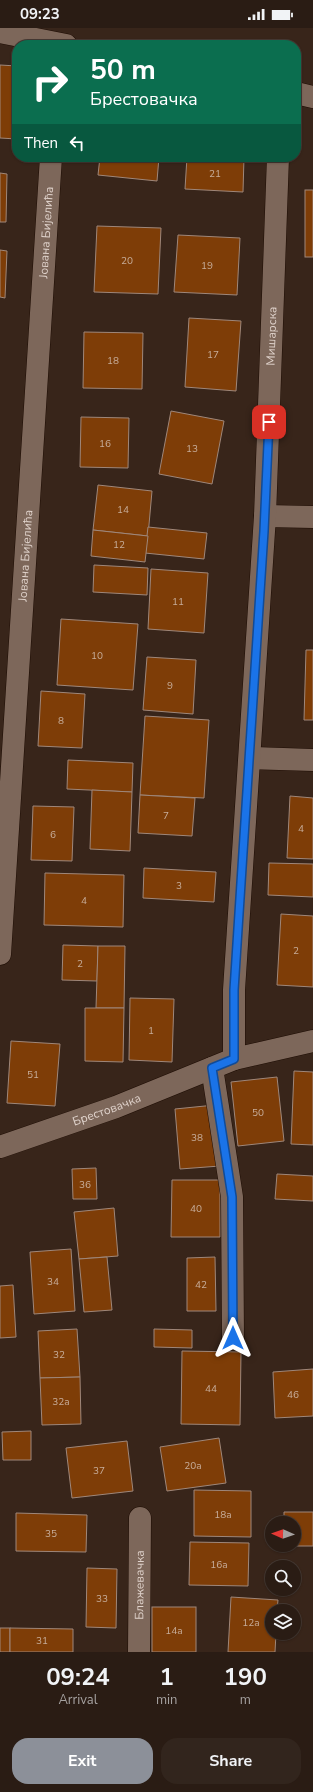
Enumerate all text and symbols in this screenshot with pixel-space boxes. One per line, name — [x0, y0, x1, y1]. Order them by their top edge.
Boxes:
text: 09:23 — [20, 4, 60, 24]
text: 50 m — [90, 51, 156, 89]
icon: right — [24, 56, 76, 108]
text: Брестовачка — [90, 87, 198, 111]
icon: left — [66, 132, 88, 154]
text: Then — [24, 133, 58, 153]
house number: 21 — [209, 167, 221, 181]
street label: Јована Бијелића — [35, 186, 57, 280]
house number: 20 — [121, 254, 133, 268]
house number: 19 — [201, 259, 213, 273]
street label: Мишарска — [262, 306, 281, 366]
house number: 17 — [207, 348, 219, 362]
house number: 18 — [107, 354, 119, 368]
pin — [252, 405, 286, 439]
icon: arrive — [258, 411, 280, 433]
house number: 16 — [99, 437, 111, 451]
house number: 13 — [186, 442, 198, 456]
house number: 14 — [117, 503, 129, 517]
street label: Јована Бијелића — [14, 509, 36, 603]
house number: 12 — [113, 538, 125, 552]
house number: 11 — [172, 595, 184, 609]
house number: 10 — [91, 649, 103, 663]
house number: 9 — [167, 679, 173, 693]
house number: 8 — [58, 714, 64, 728]
house number: 7 — [163, 809, 169, 823]
house number: 4 — [298, 822, 304, 836]
house number: 6 — [50, 828, 56, 842]
house number: 3 — [176, 879, 182, 893]
house number: 4 — [81, 894, 87, 908]
house number: 2 — [293, 944, 299, 958]
house number: 2 — [77, 957, 83, 971]
house number: 1 — [148, 1024, 154, 1038]
house number: 51 — [27, 1068, 39, 1082]
street label: Брестовачка — [70, 1090, 143, 1129]
house number: 50 — [252, 1106, 264, 1120]
house number: 38 — [191, 1131, 203, 1145]
house number: 36 — [79, 1178, 91, 1192]
house number: 40 — [190, 1202, 202, 1216]
house number: 34 — [47, 1275, 59, 1289]
house number: 42 — [195, 1278, 207, 1292]
position arrow — [212, 1317, 254, 1359]
house number: 32 — [53, 1348, 65, 1362]
house number: 44 — [205, 1382, 217, 1396]
house number: 46 — [287, 1388, 299, 1402]
house number: 32a — [52, 1395, 70, 1409]
house number: 20a — [184, 1459, 202, 1473]
house number: 37 — [93, 1464, 105, 1478]
house number: 18a — [214, 1508, 232, 1522]
north arrow — [265, 1516, 301, 1552]
map controls — [265, 1516, 301, 1640]
house number: 35 — [45, 1527, 57, 1541]
street label: Блажевачка — [131, 1550, 148, 1620]
house number: 16a — [210, 1558, 228, 1572]
button: search — [265, 1560, 301, 1596]
house number: 33 — [96, 1592, 108, 1606]
button: layers — [265, 1604, 301, 1640]
house number: 12a — [242, 1616, 260, 1630]
house number: 14a — [165, 1624, 183, 1638]
house number: 31 — [36, 1634, 48, 1648]
text: 09:24 — [46, 1661, 110, 1693]
text: 1 — [159, 1661, 174, 1693]
text: 190 — [224, 1661, 267, 1693]
text: Arrival — [58, 1691, 98, 1709]
text: min — [156, 1691, 177, 1709]
text: m — [240, 1691, 251, 1709]
button: Exit — [12, 1738, 153, 1784]
button: Share — [161, 1738, 301, 1784]

